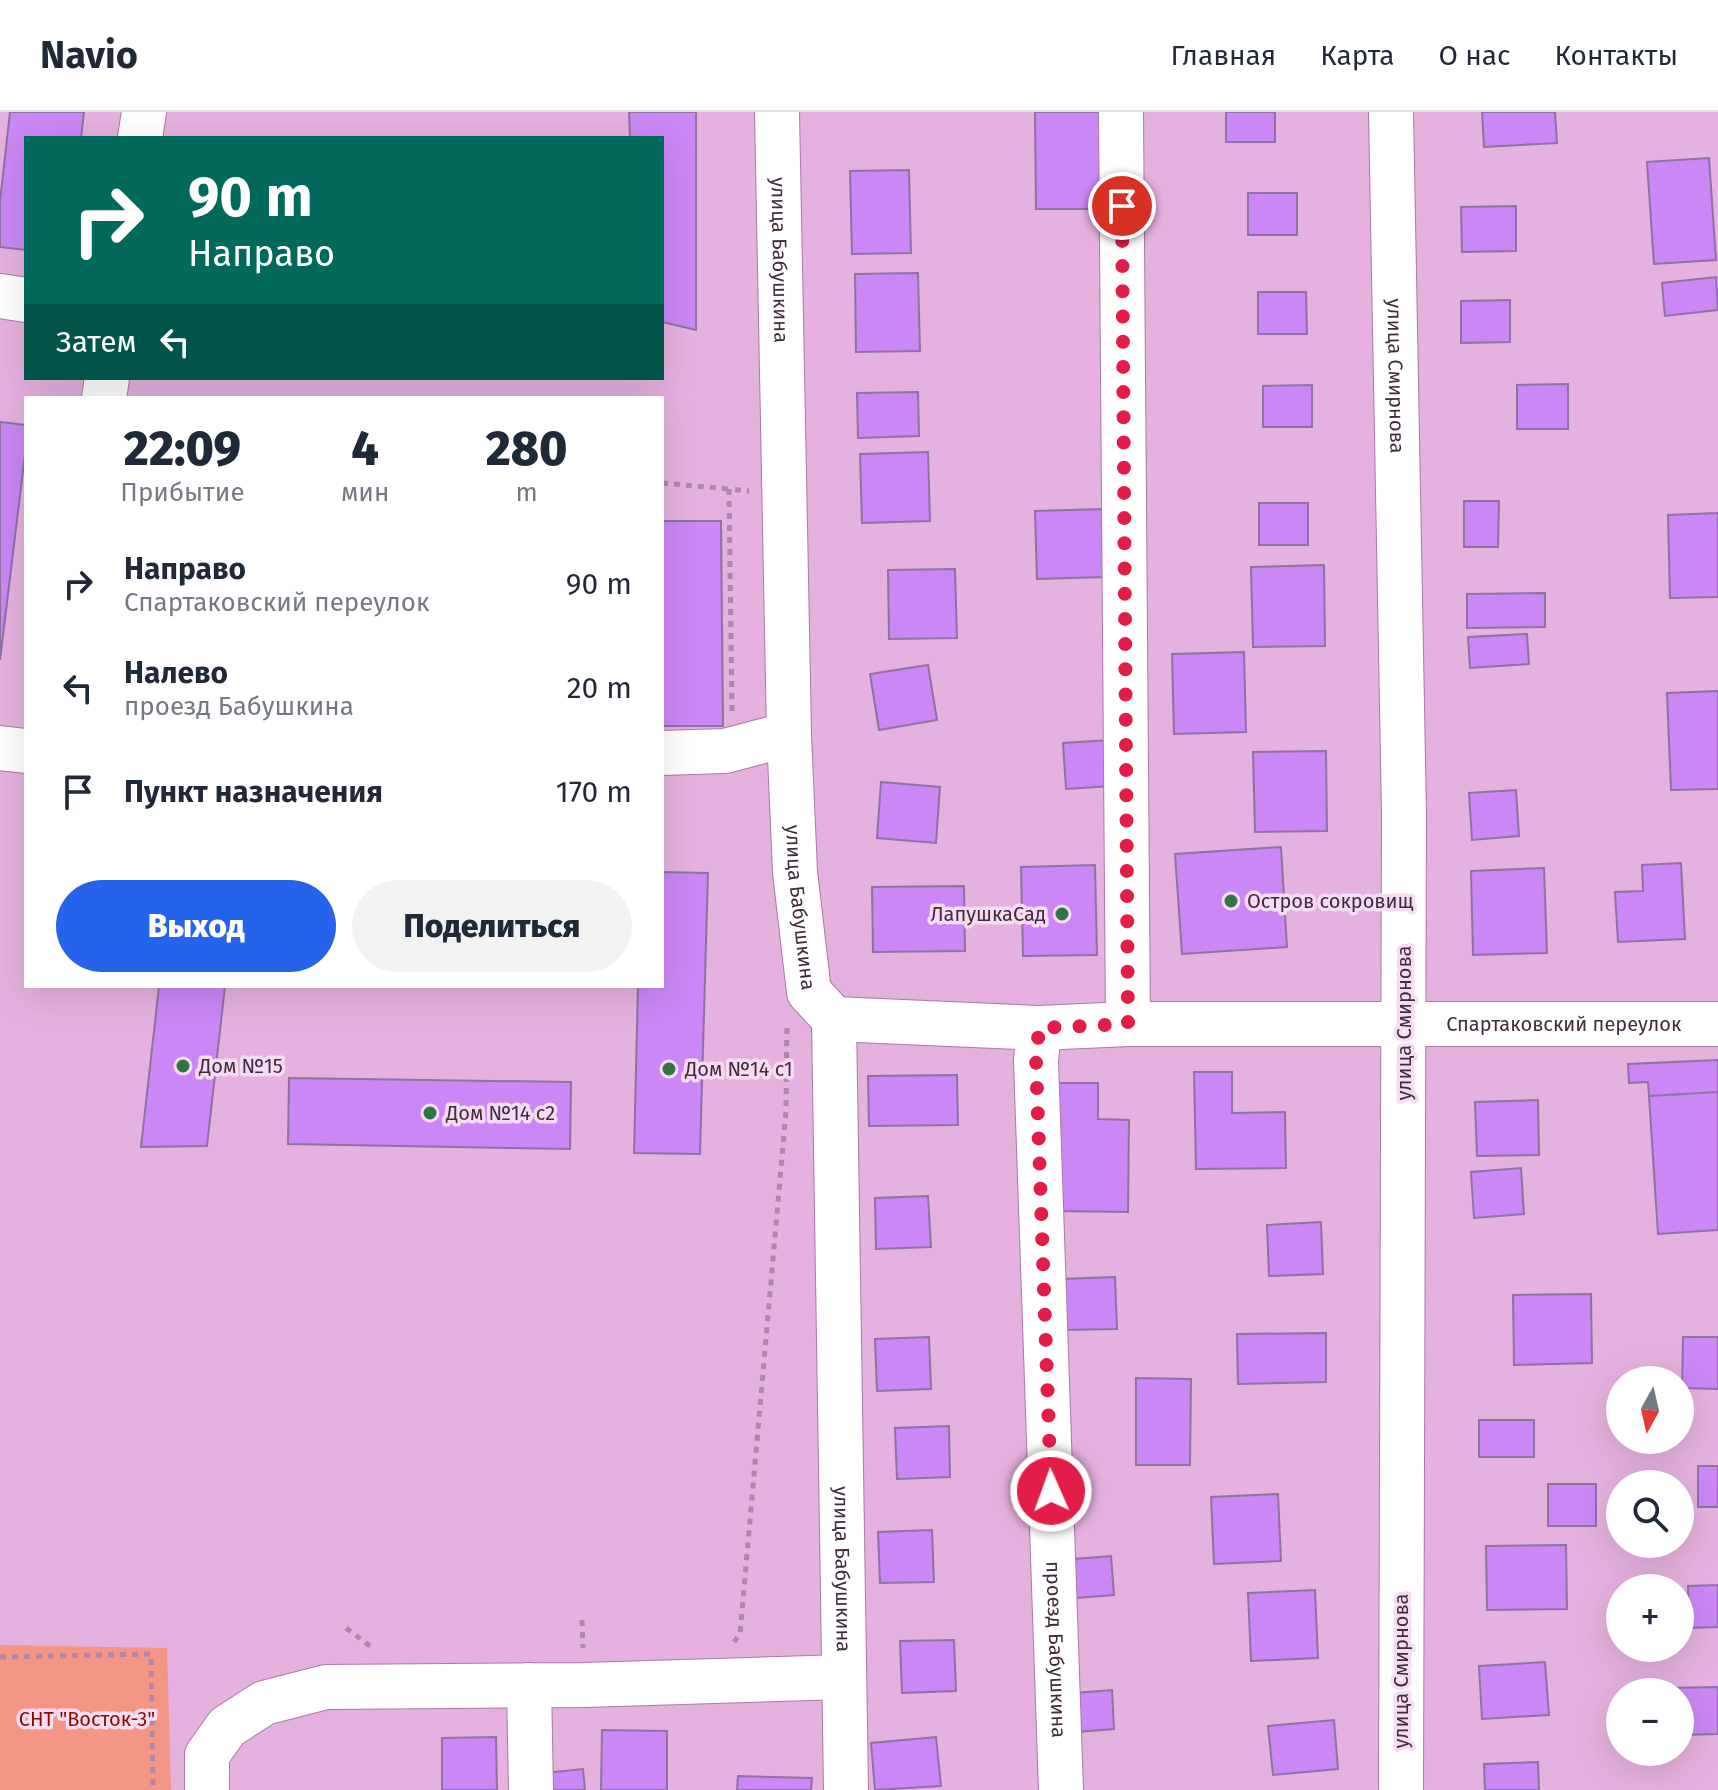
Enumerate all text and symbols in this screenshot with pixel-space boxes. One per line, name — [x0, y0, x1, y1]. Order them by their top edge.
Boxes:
text: Navio — [40, 32, 138, 78]
text: Главная — [1170, 39, 1276, 72]
text: Карта — [1320, 39, 1394, 72]
text: О нас — [1438, 39, 1510, 72]
text: Контакты — [1554, 39, 1678, 72]
text: 90 m — [188, 164, 313, 231]
icon: right — [56, 168, 160, 272]
pin — [1088, 172, 1156, 240]
street label: улица Бабушкина — [766, 177, 793, 343]
icon: arrive — [1100, 184, 1144, 228]
text: Направо — [188, 232, 335, 276]
street label: улица Смирнова — [1382, 298, 1409, 454]
icon: left — [153, 320, 197, 364]
text: Затем — [56, 324, 137, 360]
text: 22:09 — [124, 420, 241, 478]
text: 4 — [351, 420, 379, 478]
text: 280 — [486, 420, 568, 478]
text: Прибытие — [120, 477, 245, 508]
text: мин — [341, 477, 389, 508]
text: m — [516, 477, 538, 508]
text: Направо — [124, 551, 246, 587]
icon: right — [56, 562, 100, 606]
text: 90 m — [566, 566, 632, 602]
text: Спартаковский переулок — [124, 587, 429, 618]
text: Налево — [124, 655, 228, 691]
icon: left — [56, 666, 100, 710]
text: 20 m — [567, 670, 632, 706]
text: проезд Бабушкина — [124, 691, 354, 722]
icon: arrive — [56, 770, 100, 814]
text: Пункт назначения — [124, 774, 383, 810]
text: 170 m — [556, 774, 632, 810]
street label: улица Бабушкина — [781, 824, 821, 991]
button: Выход — [56, 880, 336, 972]
button: Поделиться — [352, 880, 632, 972]
place label: Остров сокровищ — [1247, 889, 1414, 913]
marker: Остров сокровищ — [1222, 892, 1240, 910]
place label: ЛапушкаСад — [930, 902, 1046, 926]
marker: ЛапушкаСад — [1053, 905, 1071, 923]
street label: улица Смирнова — [1392, 945, 1416, 1101]
street label: Спартаковский переулок — [1446, 1012, 1682, 1036]
place label: Дом №15 — [198, 1054, 283, 1078]
marker: Дом №15 — [174, 1057, 192, 1075]
place label: Дом №14 с1 — [684, 1057, 793, 1081]
marker: Дом №14 с1 — [660, 1060, 678, 1078]
place label: Дом №14 с2 — [445, 1101, 555, 1125]
marker: Дом №14 с2 — [421, 1104, 439, 1122]
north arrow — [1606, 1366, 1694, 1454]
map controls — [1606, 1366, 1694, 1766]
position arrow — [1009, 1449, 1093, 1533]
button: search — [1606, 1470, 1694, 1558]
street label: улица Бабушкина — [829, 1486, 856, 1652]
street label: проезд Бабушкина — [1041, 1561, 1071, 1738]
button: + — [1606, 1574, 1694, 1662]
street label: улица Смирнова — [1389, 1593, 1413, 1749]
button: − — [1606, 1678, 1694, 1766]
park label: СНТ "Восток-3" — [19, 1707, 155, 1731]

